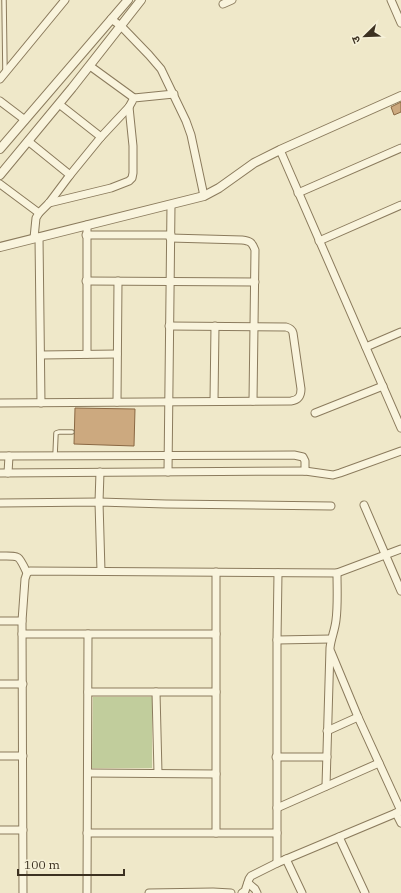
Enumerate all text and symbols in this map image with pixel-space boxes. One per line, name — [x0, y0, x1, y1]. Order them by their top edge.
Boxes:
north arrow — [345, 16, 385, 56]
text: उ — [348, 34, 363, 46]
scale bar — [18, 851, 124, 877]
text: 100 m — [24, 857, 60, 872]

